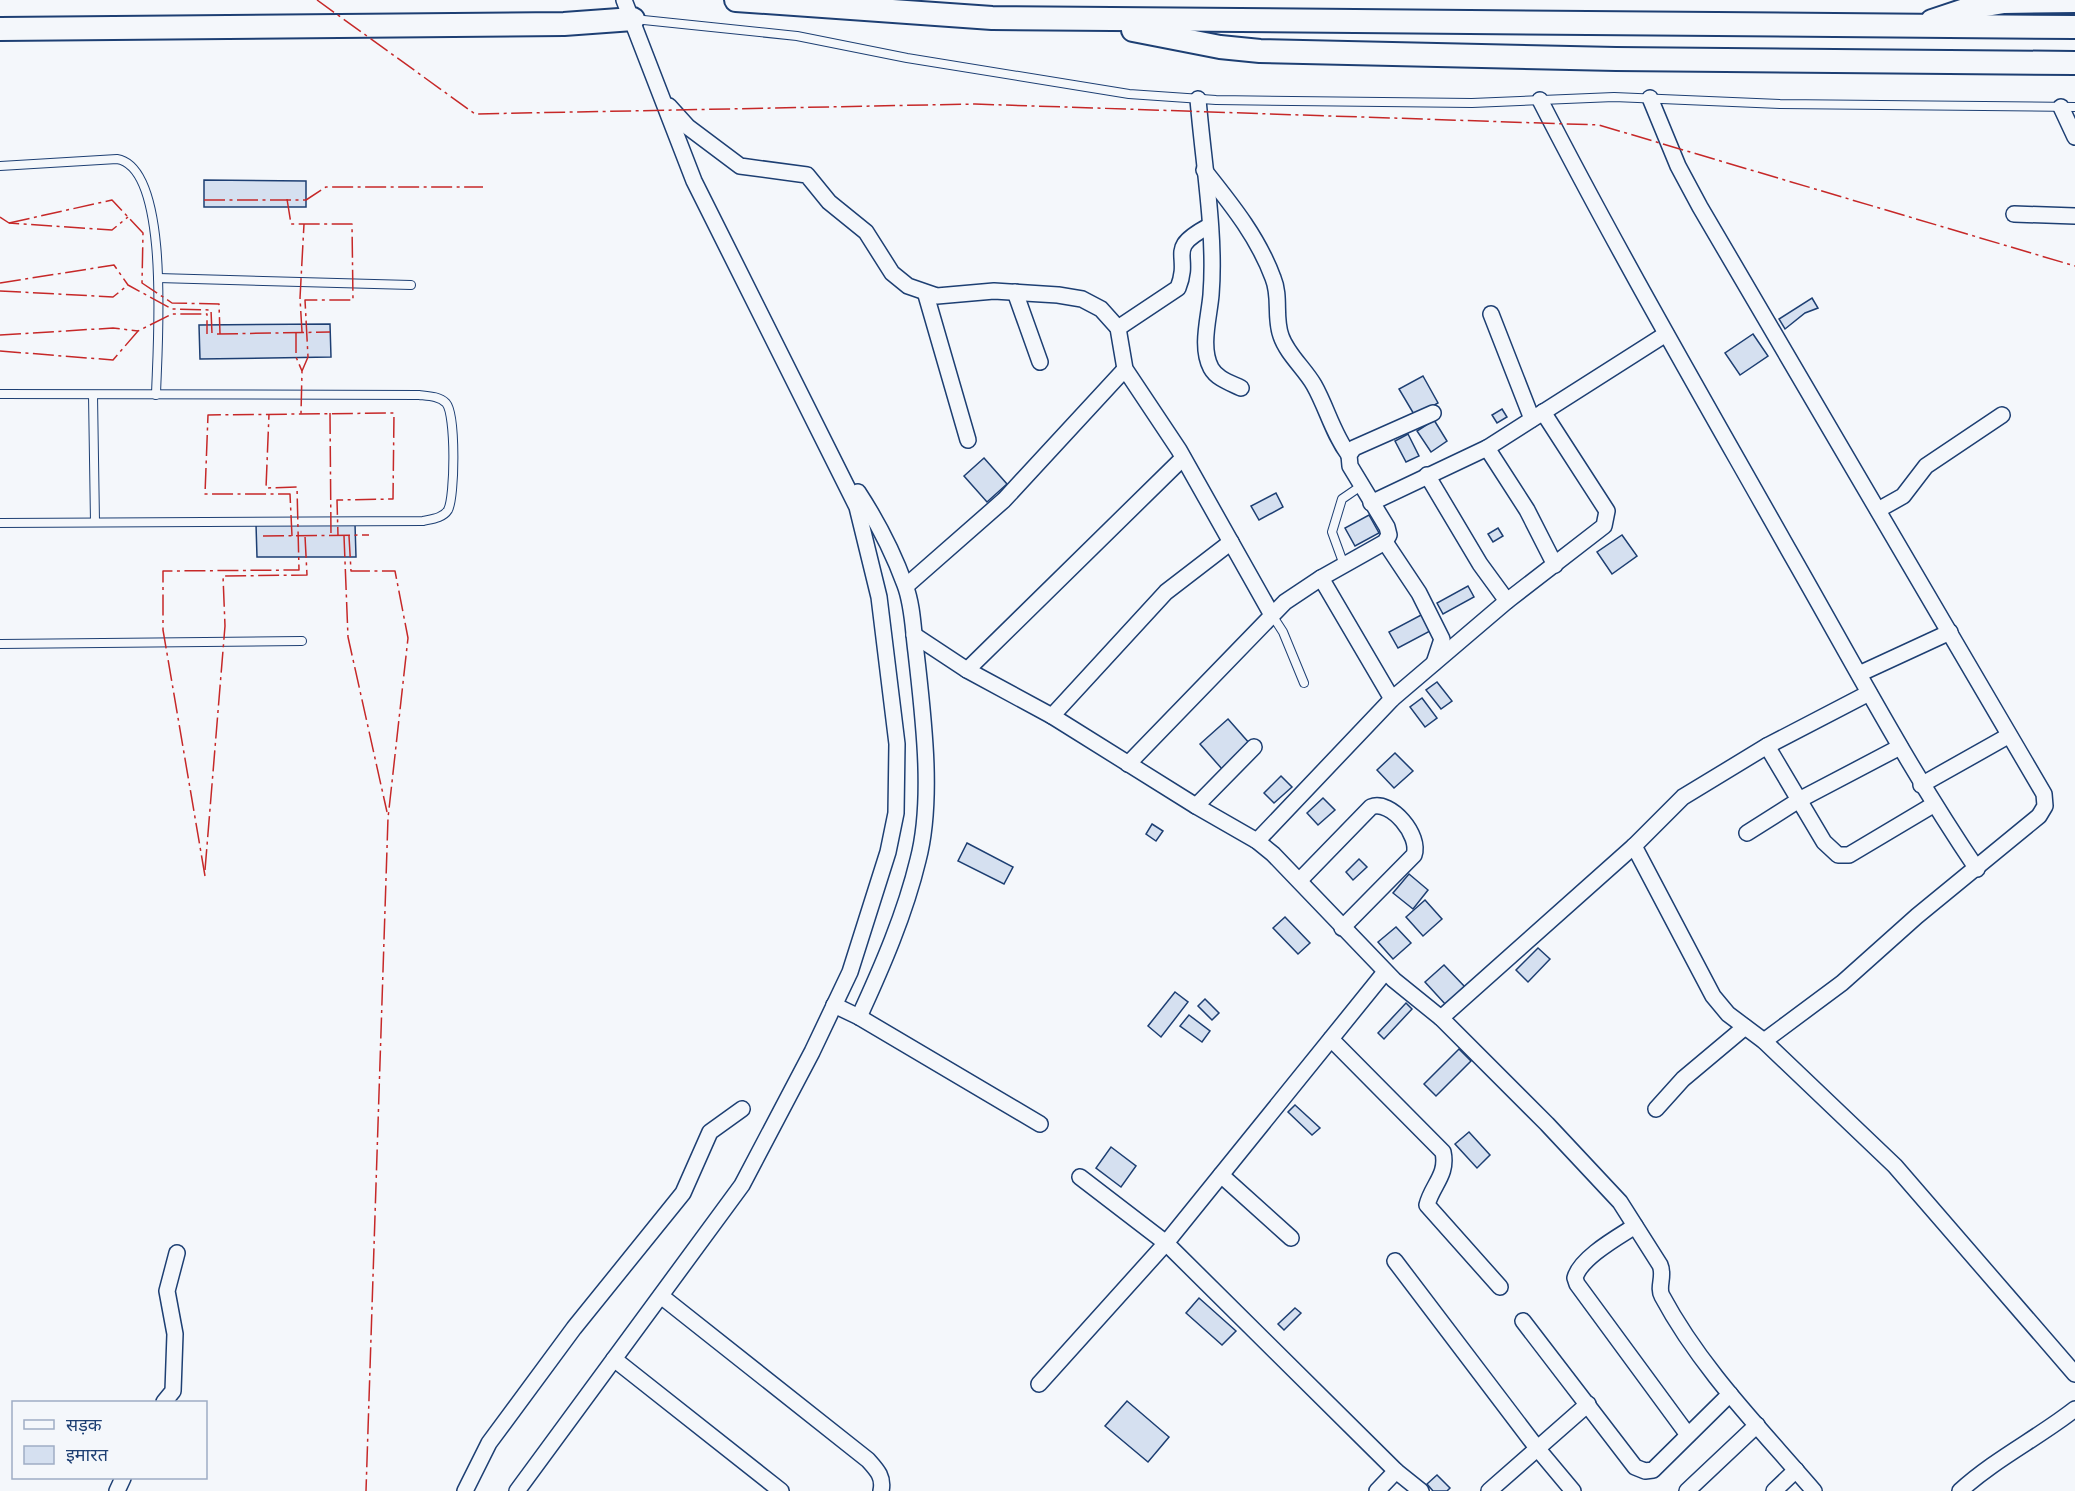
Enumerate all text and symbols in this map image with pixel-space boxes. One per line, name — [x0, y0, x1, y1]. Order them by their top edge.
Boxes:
legend — [12, 1401, 207, 1479]
text: सड़क — [66, 1412, 103, 1436]
text: इमारत — [66, 1442, 109, 1466]

